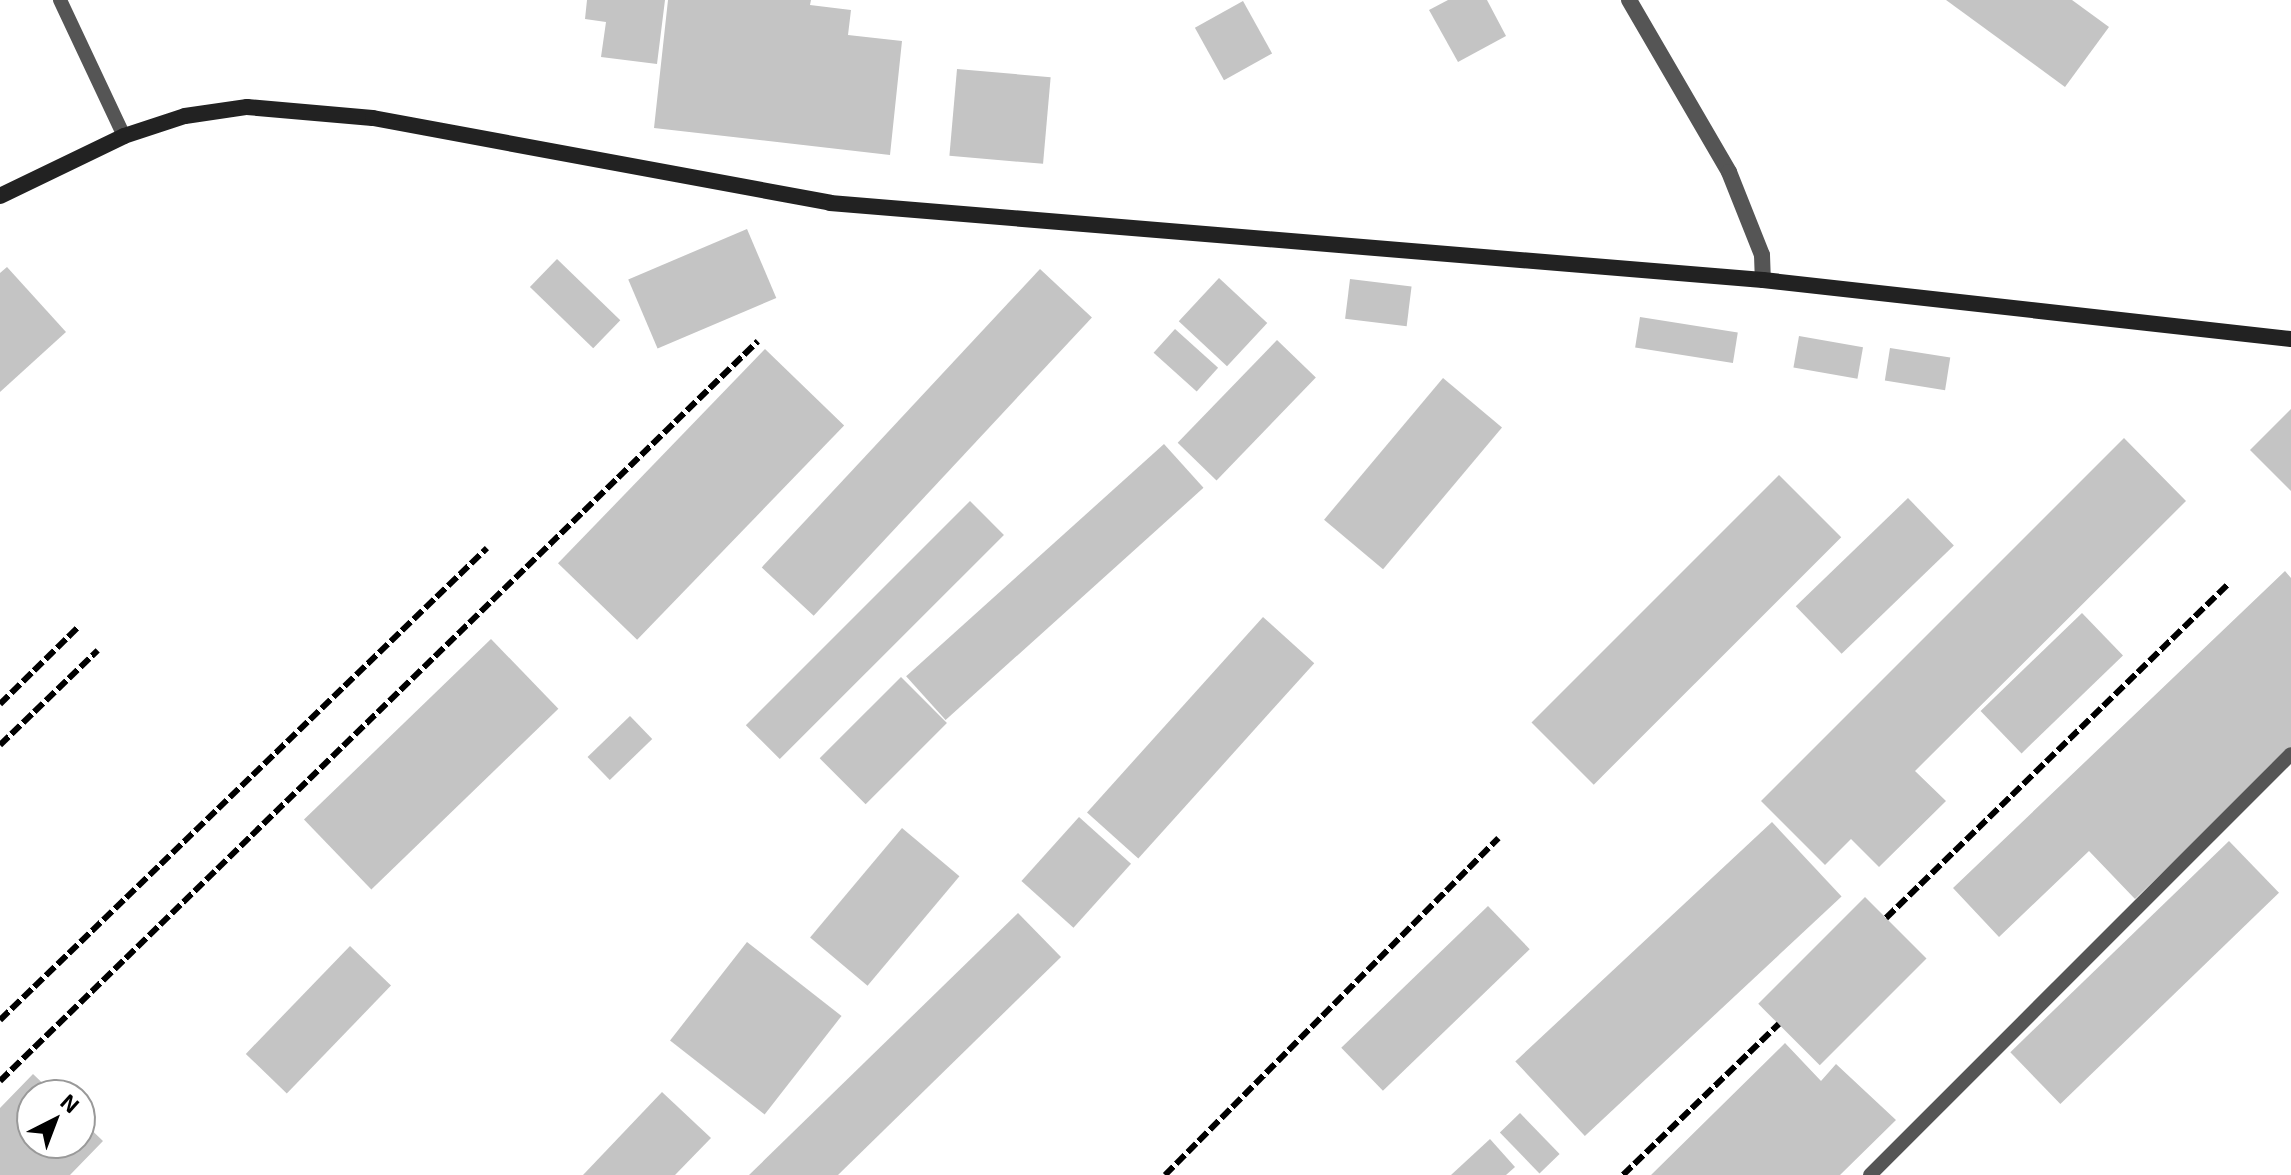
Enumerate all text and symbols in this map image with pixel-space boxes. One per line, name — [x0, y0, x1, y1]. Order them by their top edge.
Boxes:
north arrow — [16, 1079, 96, 1159]
text: N — [56, 1088, 85, 1118]

